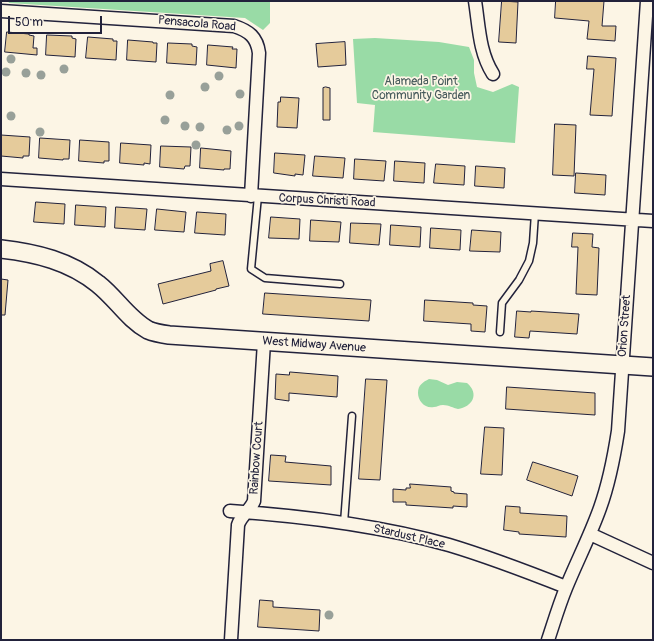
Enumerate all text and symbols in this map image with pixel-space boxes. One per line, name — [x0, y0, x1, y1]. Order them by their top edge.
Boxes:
scale bar — [10, 8, 104, 34]
street label: Pensacola Road — [157, 13, 237, 35]
text: 50 m — [15, 15, 43, 30]
park label: Alameda Point Community Garden — [372, 75, 470, 103]
street label: Corpus Christi Road — [278, 191, 376, 211]
street label: Orion Street — [616, 294, 634, 358]
street label: West Midway Avenue — [262, 334, 366, 356]
street label: Rainbow Court — [247, 421, 267, 495]
street label: Stardust Place — [372, 522, 446, 552]

